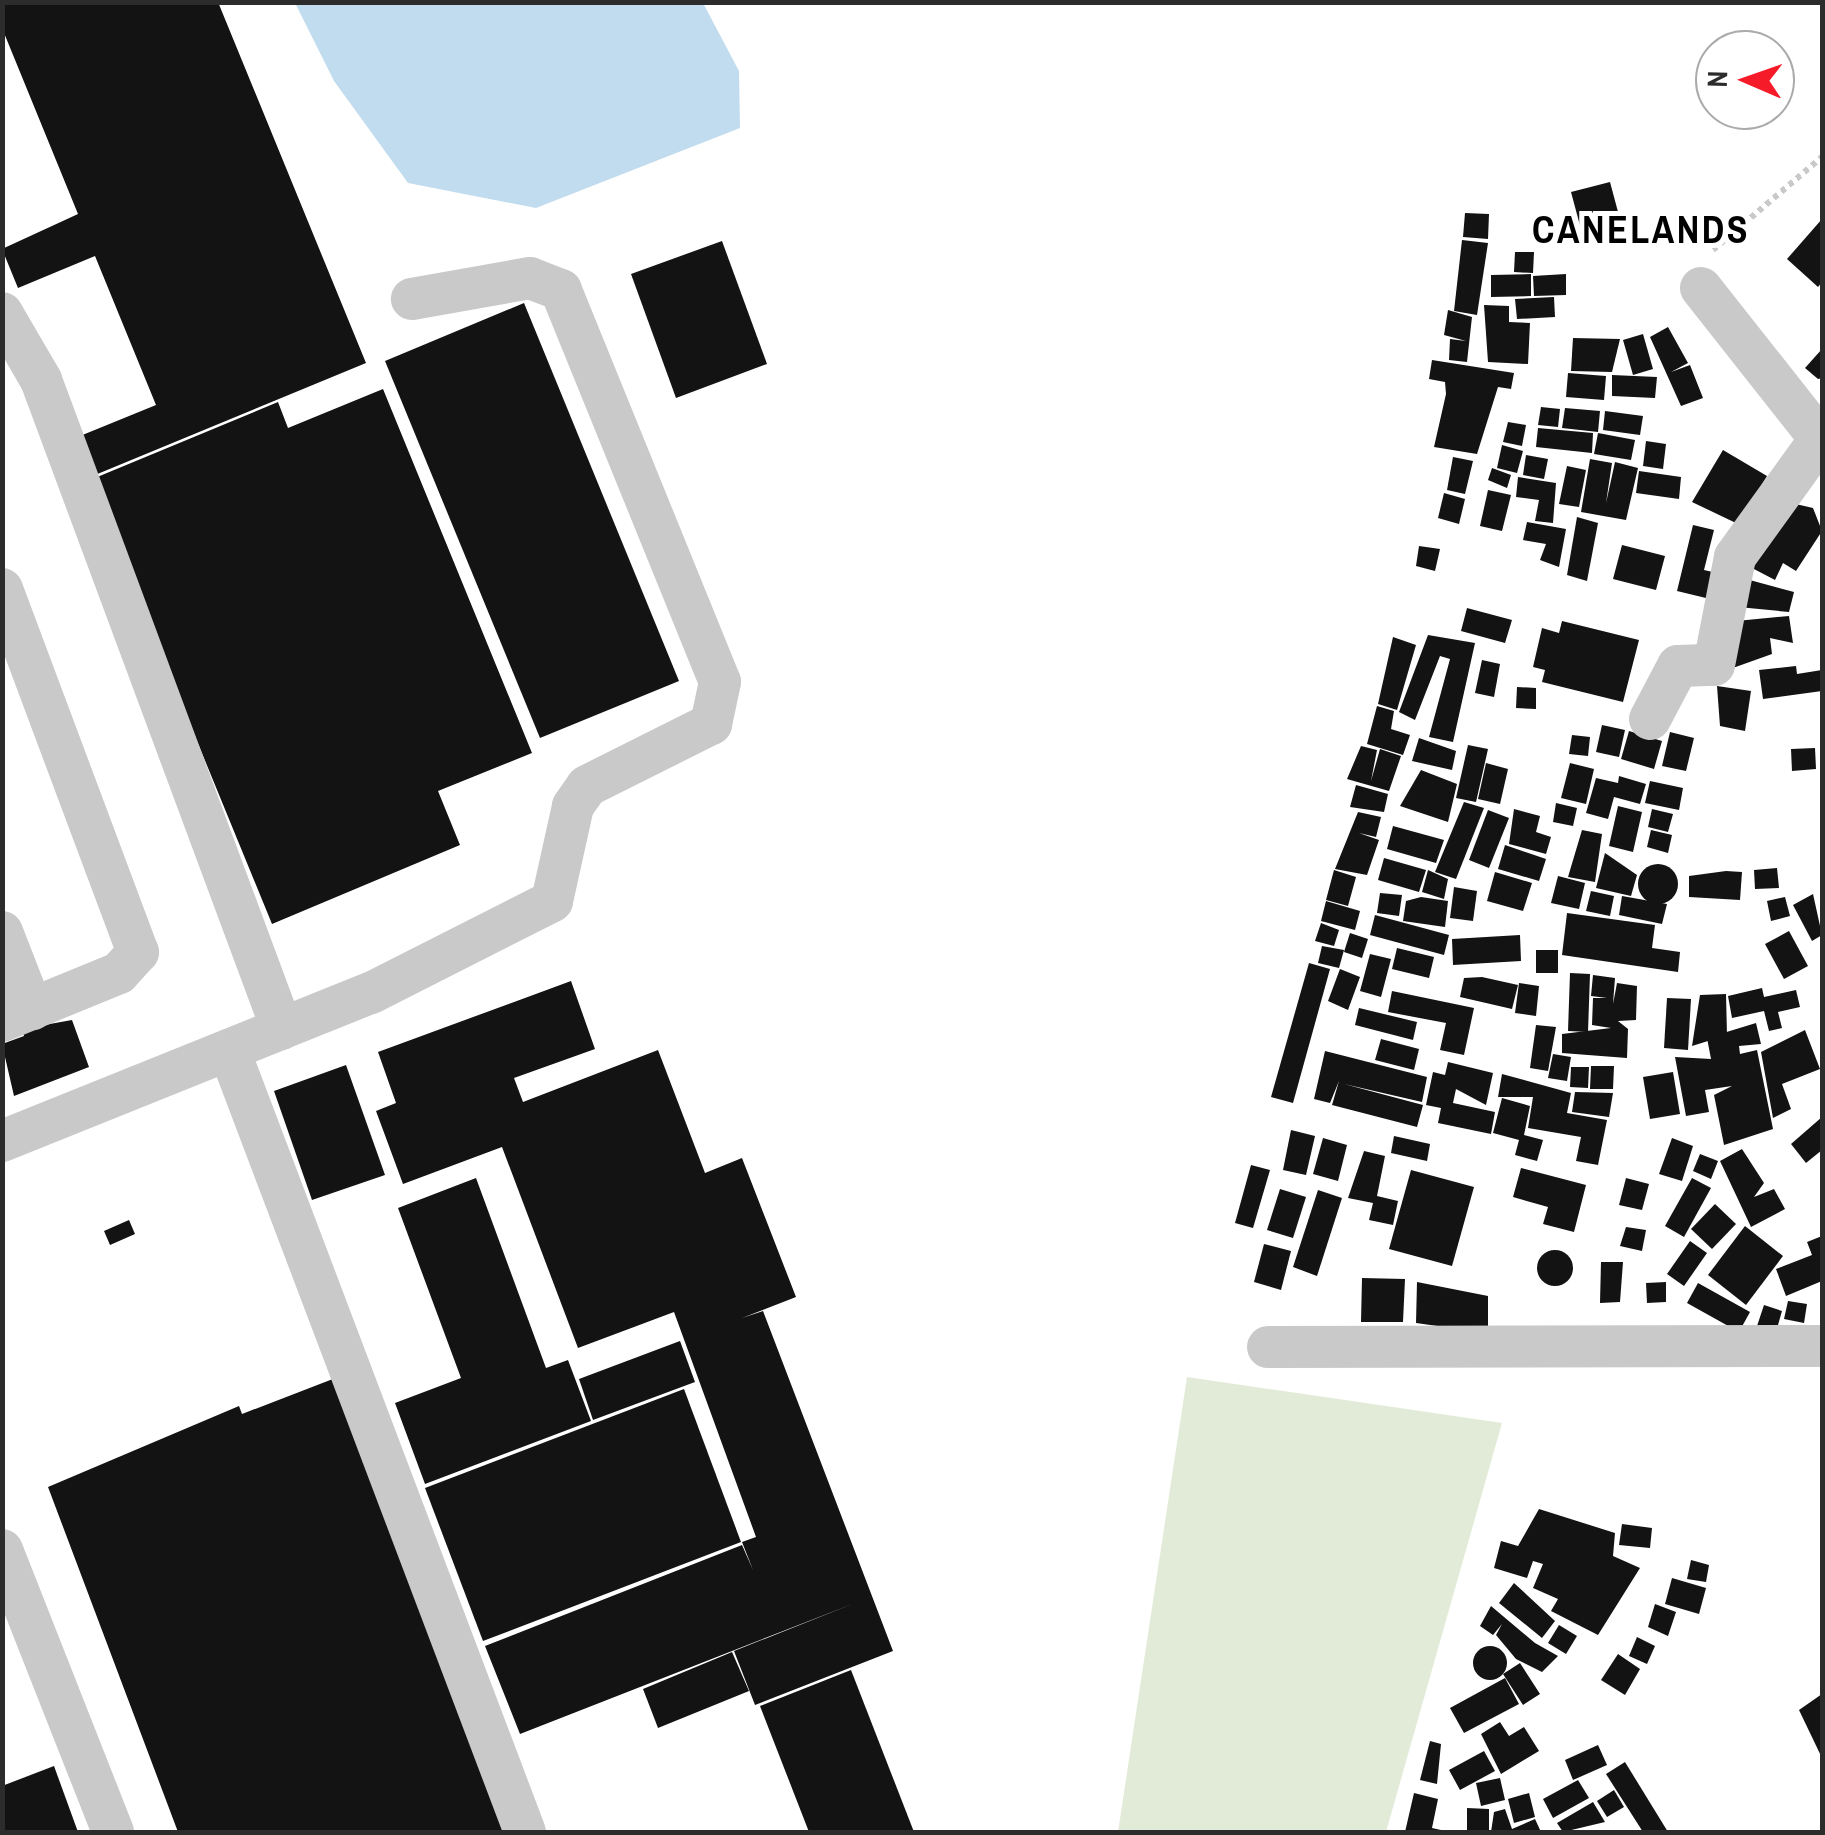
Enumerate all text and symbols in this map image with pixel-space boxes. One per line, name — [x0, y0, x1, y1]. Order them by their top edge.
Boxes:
north arrow — [1695, 30, 1795, 130]
text: N — [1698, 70, 1736, 88]
district label: CANELANDS — [1532, 207, 1750, 253]

